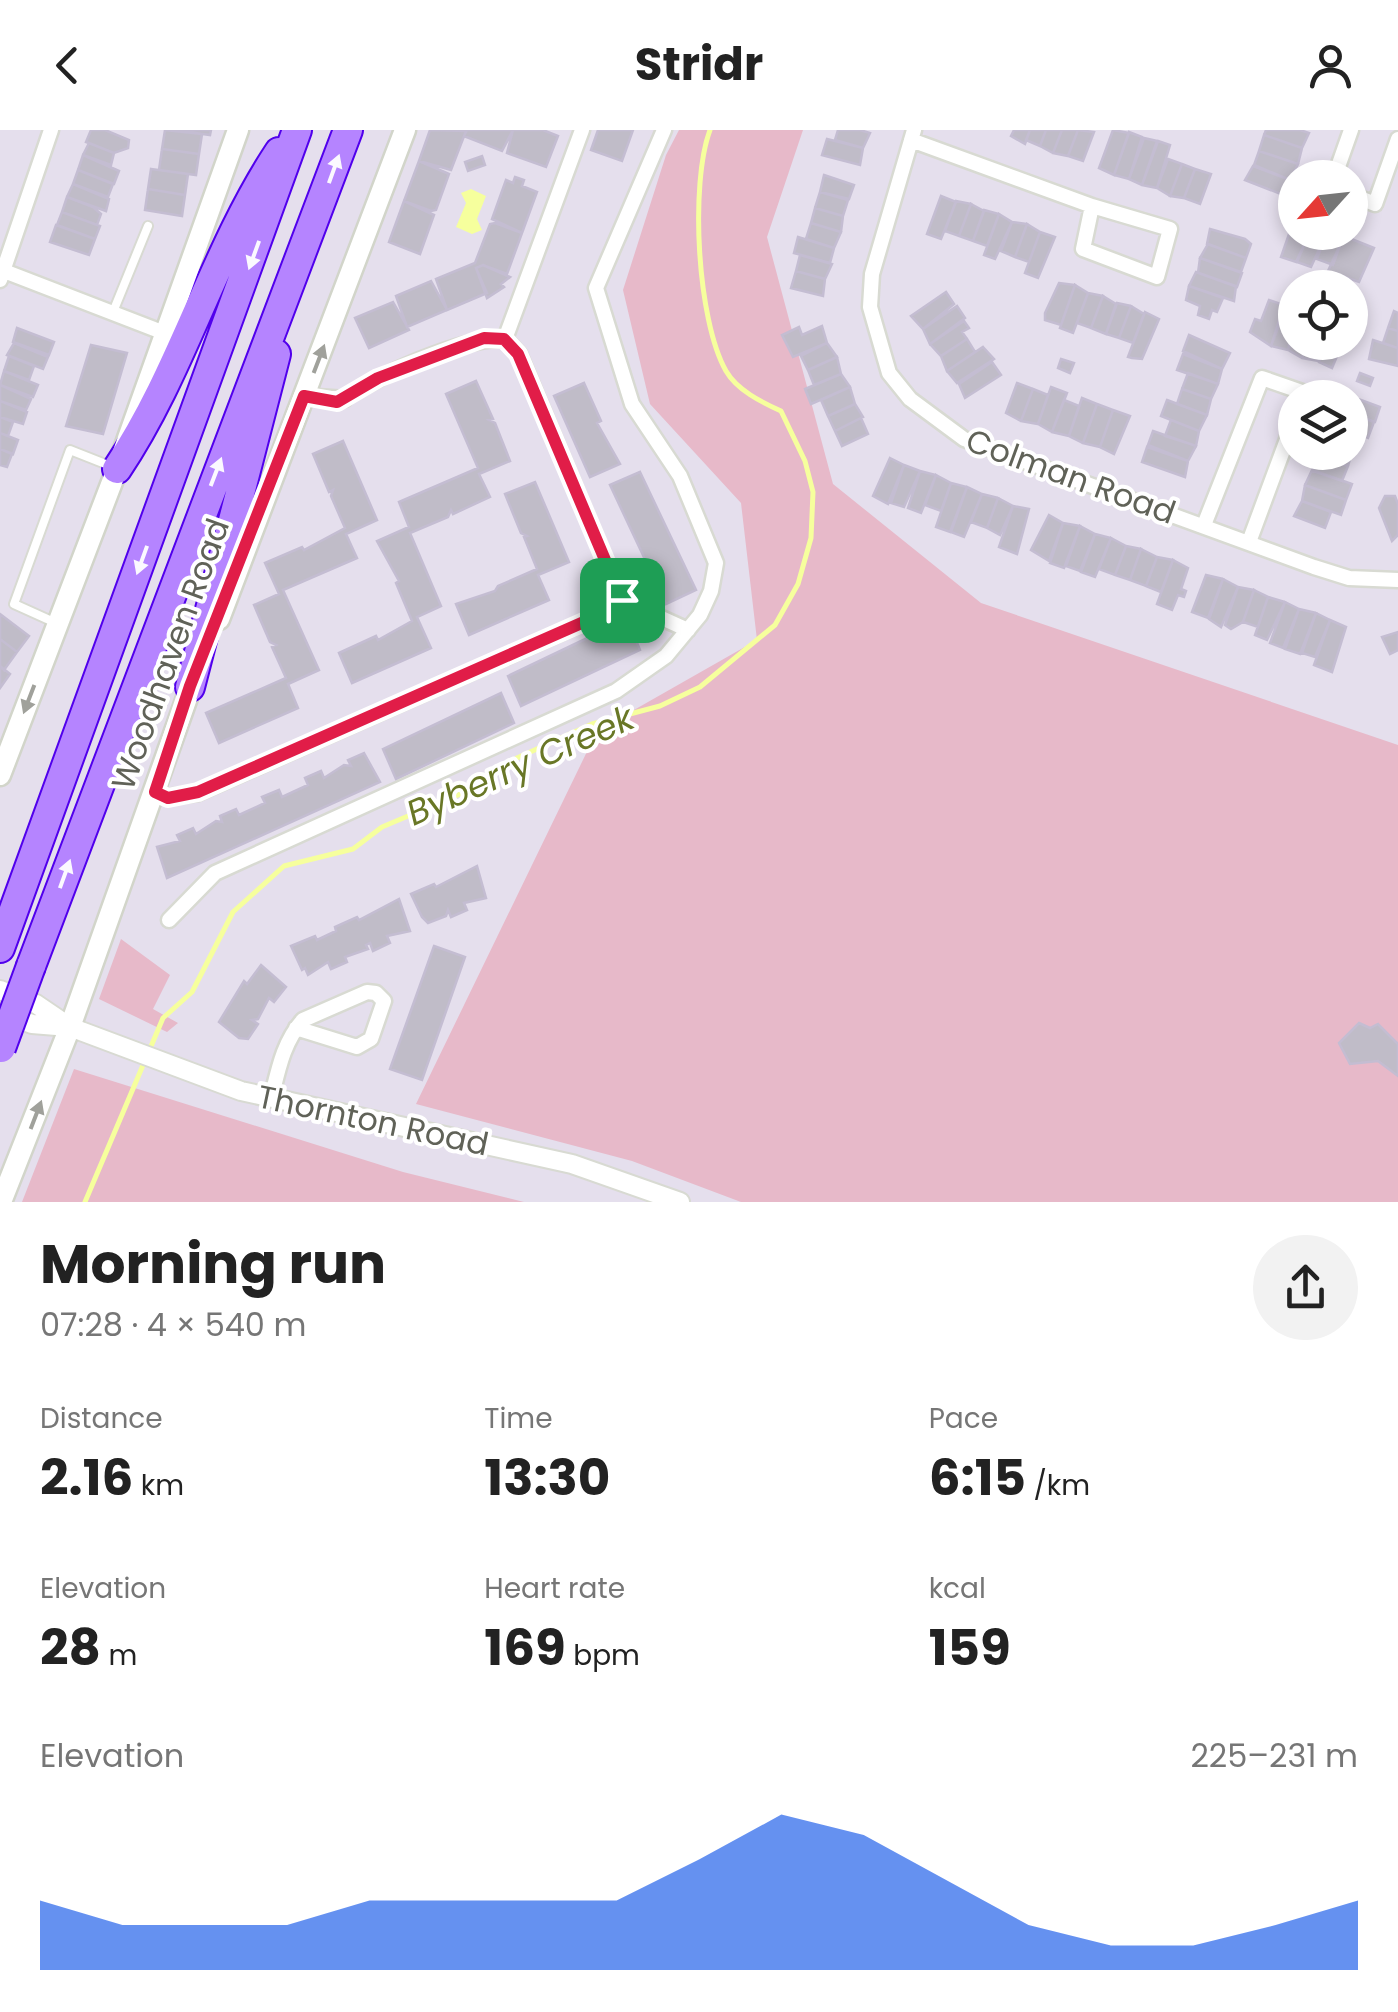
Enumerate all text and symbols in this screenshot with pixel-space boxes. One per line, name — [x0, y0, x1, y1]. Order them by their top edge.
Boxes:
text: Stridr — [635, 33, 763, 96]
icon: back — [40, 38, 95, 93]
icon: person — [1303, 38, 1358, 93]
one-way arrow — [326, 153, 342, 183]
north arrow — [1278, 160, 1368, 250]
map controls — [1278, 160, 1368, 470]
one-way arrow — [246, 241, 261, 271]
button: locate — [1278, 270, 1368, 360]
one-way arrow — [312, 343, 327, 373]
button: layers — [1278, 380, 1368, 470]
street label: Colman Road — [960, 417, 1182, 535]
one-way arrow — [209, 456, 224, 486]
street label: Woodhaven Road — [100, 512, 240, 796]
one-way arrow — [134, 546, 149, 576]
pin — [580, 558, 665, 643]
icon: arrive — [595, 573, 650, 628]
one-way arrow — [21, 685, 37, 715]
water label: Byberry Creek — [398, 692, 643, 837]
one-way arrow — [58, 859, 74, 889]
street label: Thornton Road — [253, 1074, 493, 1166]
one-way arrow — [28, 1099, 44, 1129]
text: Morning run — [40, 1225, 386, 1302]
button: share — [1253, 1235, 1358, 1340]
text: 07:28 · 4 × 540 m — [40, 1302, 306, 1347]
text: Distance — [40, 1399, 163, 1438]
text: Time — [484, 1399, 553, 1438]
text: Pace — [929, 1399, 998, 1438]
text: 2.16 — [40, 1442, 133, 1513]
text: 13:30 — [484, 1442, 610, 1513]
text: 6:15 — [929, 1442, 1026, 1513]
text: km — [133, 1466, 184, 1505]
text: /km — [1026, 1466, 1090, 1505]
text: Elevation — [40, 1569, 166, 1608]
text: Heart rate — [484, 1569, 625, 1608]
text: kcal — [929, 1569, 986, 1608]
text: 28 — [40, 1612, 101, 1683]
text: 169 — [484, 1612, 566, 1683]
text: 159 — [929, 1612, 1011, 1683]
text: m — [101, 1636, 137, 1675]
text: bpm — [566, 1636, 640, 1675]
text: Elevation — [40, 1733, 184, 1778]
text: 225–231 m — [1190, 1733, 1358, 1778]

